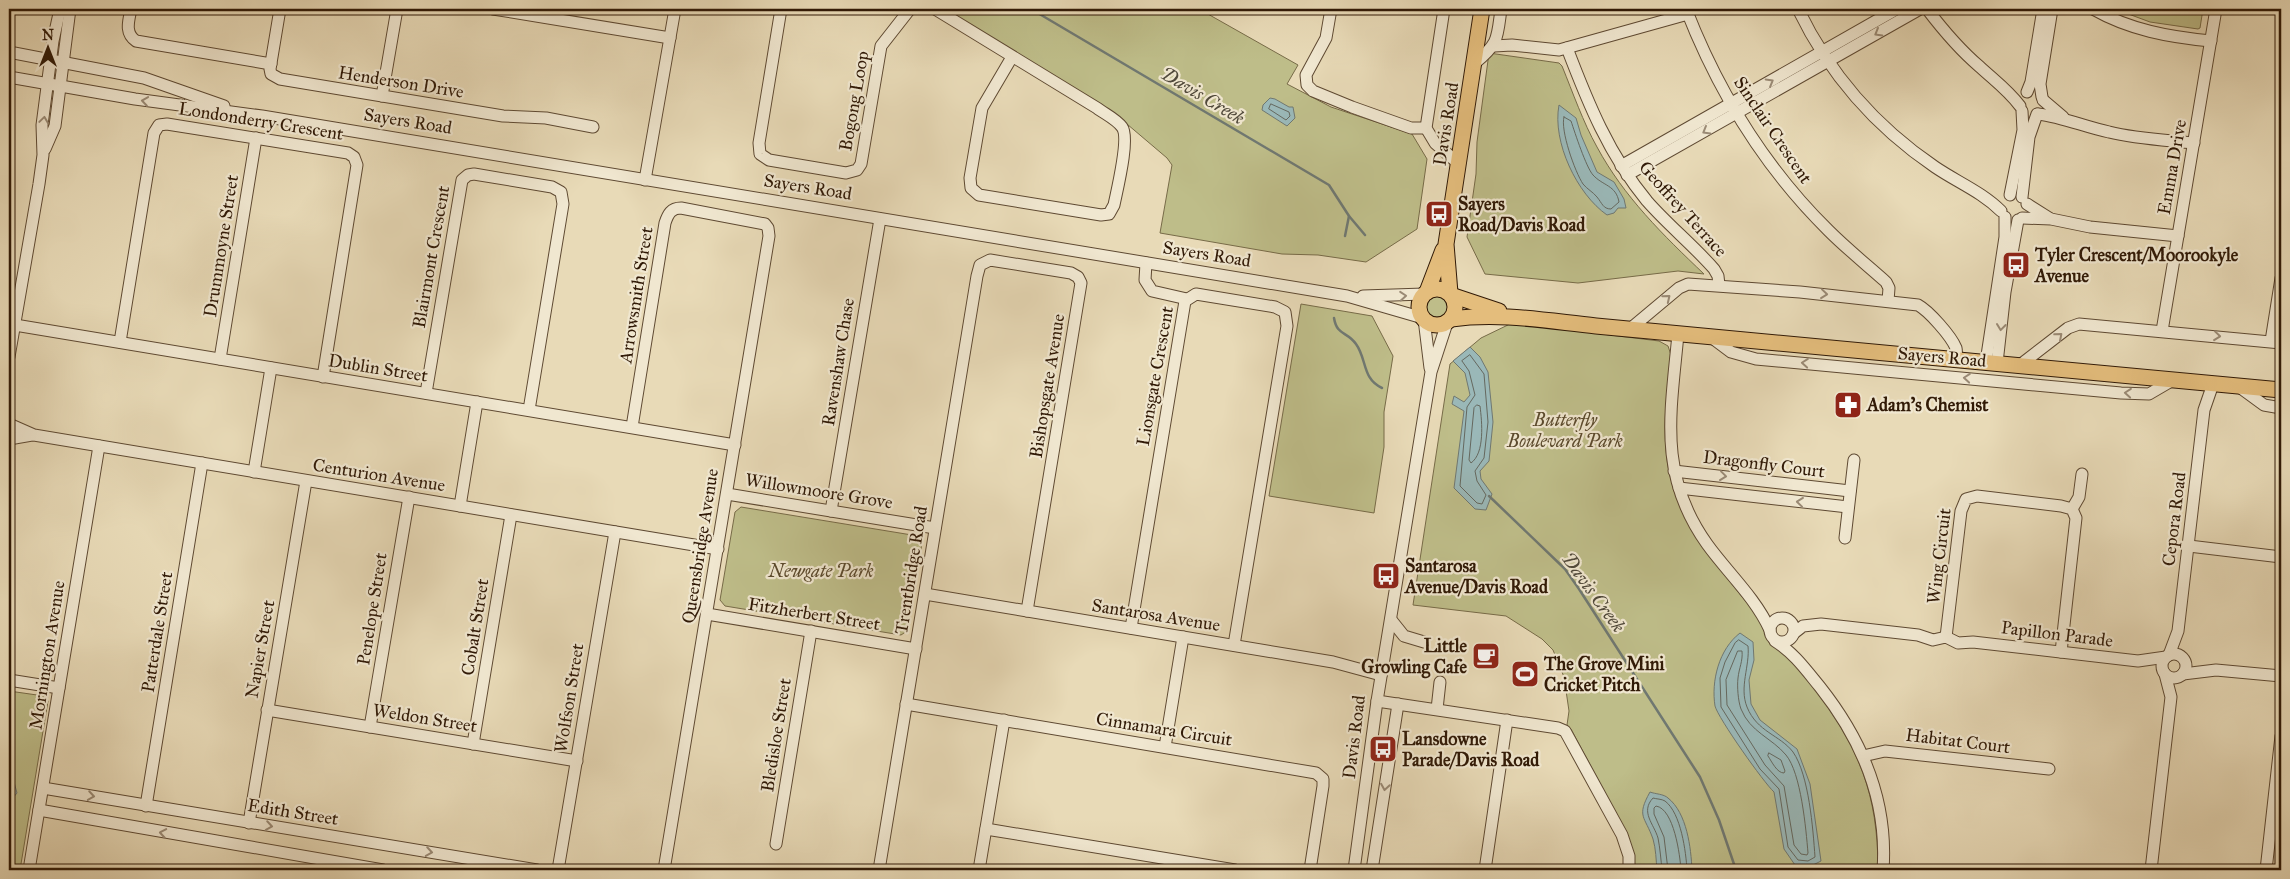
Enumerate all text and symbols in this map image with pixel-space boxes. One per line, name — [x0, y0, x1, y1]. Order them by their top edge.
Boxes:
north arrow — [22, 22, 72, 72]
text: N — [42, 27, 54, 44]
one-way arrow — [1874, 27, 1883, 37]
street label: Bogong Loop — [834, 49, 875, 153]
street label: Henderson Drive — [337, 61, 465, 103]
water label: Davis Creek — [1157, 62, 1249, 130]
street label: Sinclair Crescent — [1729, 72, 1817, 188]
one-way arrow — [1765, 78, 1774, 88]
street label: Davis Road — [1429, 81, 1463, 167]
one-way arrow — [140, 96, 149, 106]
street label: Londonderry Crescent — [177, 97, 346, 145]
street label: Sayers Road — [362, 103, 454, 139]
one-way arrow — [38, 115, 48, 124]
street label: Emma Drive — [2153, 118, 2191, 216]
one-way arrow — [1702, 124, 1711, 134]
street label: Geoffrey Terrace — [1634, 156, 1732, 262]
street label: Sayers Road — [762, 169, 854, 205]
street label: Drummoyne Street — [199, 172, 243, 319]
street label: Blairmont Crescent — [408, 183, 454, 330]
place label: Sayers Road/Davis Road — [1458, 193, 1586, 236]
bus stop icon: Sayers Road/Davis Road — [1424, 199, 1454, 229]
street label: Arrowsmith Street — [614, 225, 658, 366]
street label: Sayers Road — [1161, 236, 1253, 272]
place label: Tyler Crescent/Moorookyle Avenue — [2034, 244, 2239, 287]
bus stop icon: Tyler Crescent/Moorookyle Avenue — [2001, 250, 2031, 280]
one-way arrow — [1821, 289, 1829, 300]
one-way arrow — [1399, 291, 1407, 302]
one-way arrow — [1661, 294, 1670, 303]
street label: Ravenshaw Chase — [817, 296, 859, 428]
street label: Lionsgate Crescent — [1132, 304, 1179, 448]
street label: Bishopsgate Avenue — [1025, 312, 1070, 460]
one-way arrow — [1996, 324, 2007, 332]
one-way arrow — [2214, 330, 2222, 341]
one-way arrow — [2053, 334, 2062, 342]
street label: Sayers Road — [1897, 342, 1987, 372]
street label: Dublin Street — [327, 349, 430, 387]
one-way arrow — [1801, 358, 1809, 369]
one-way arrow — [1962, 373, 1970, 384]
one-way arrow — [2124, 388, 2132, 399]
pharmacy icon: Adam's Chemist — [1833, 390, 1863, 420]
place label: Adam's Chemist — [1866, 394, 1989, 416]
park label: Butterfly Boulevard Park — [1506, 409, 1623, 452]
street label: Dragonfly Court — [1702, 446, 1827, 483]
street label: Centurion Avenue — [311, 454, 447, 496]
street label: Queensbridge Avenue — [677, 467, 724, 625]
street label: Willowmoore Grove — [744, 468, 894, 514]
one-way arrow — [1719, 470, 1727, 481]
street label: Cepora Road — [2157, 471, 2191, 567]
one-way arrow — [1795, 497, 1803, 508]
street label: Trentbridge Road — [890, 504, 933, 636]
street label: Wing Circuit — [1922, 506, 1957, 605]
water label: Davis Creek — [1557, 548, 1631, 637]
street label: Penelope Street — [352, 551, 392, 667]
place label: Santarosa Avenue/Davis Road — [1404, 555, 1549, 598]
park label: Newgate Park — [768, 560, 874, 582]
bus stop icon: Santarosa Avenue/Davis Road — [1371, 561, 1401, 591]
street label: Patterdale Street — [137, 569, 178, 694]
street label: Cobalt Street — [457, 576, 494, 677]
street label: Mornington Avenue — [24, 579, 71, 731]
street label: Fitzherbert Street — [746, 593, 882, 635]
street label: Santarosa Avenue — [1090, 594, 1222, 636]
street label: Napier Street — [241, 598, 280, 700]
street label: Papillon Parade — [2000, 616, 2114, 652]
place label: Little Growling Cafe — [1361, 635, 1467, 679]
street label: Wolfson Street — [549, 641, 589, 754]
cafe icon: Little Growling Cafe — [1471, 641, 1501, 671]
place label: The Grove Mini Cricket Pitch — [1543, 653, 1666, 696]
sports icon: The Grove Mini Cricket Pitch — [1510, 659, 1540, 689]
street label: Bledisloe Street — [756, 676, 796, 793]
street label: Davis Road — [1338, 694, 1370, 780]
street label: Weldon Street — [371, 699, 479, 737]
street label: Cinnamara Circuit — [1094, 707, 1234, 751]
street label: Habitat Court — [1904, 724, 2012, 758]
place label: Lansdowne Parade/Davis Road — [1402, 728, 1540, 771]
bus stop icon: Lansdowne Parade/Davis Road — [1368, 734, 1398, 764]
one-way arrow — [1381, 783, 1391, 792]
one-way arrow — [87, 791, 95, 801]
street label: Edith Street — [246, 794, 341, 830]
one-way arrow — [264, 820, 273, 830]
one-way arrow — [159, 829, 168, 839]
one-way arrow — [424, 847, 433, 857]

